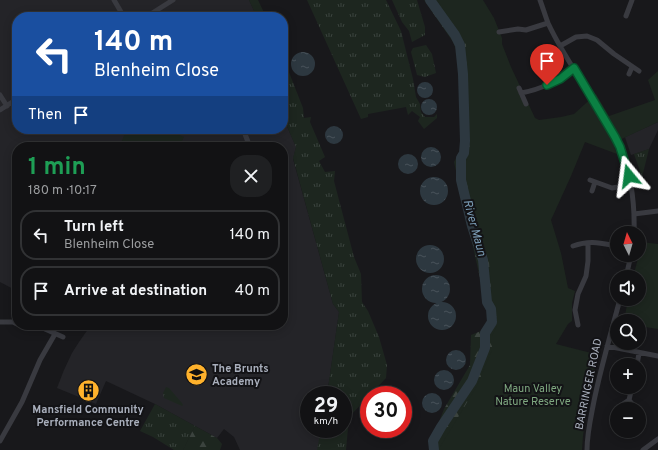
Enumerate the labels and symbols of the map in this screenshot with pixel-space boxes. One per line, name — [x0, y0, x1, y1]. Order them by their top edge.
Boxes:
pin — [530, 44, 564, 85]
position arrow — [608, 155, 650, 197]
water label: River Maun — [459, 198, 489, 259]
north arrow — [610, 226, 646, 262]
street label: BARRINGER ROAD — [572, 337, 606, 431]
school or university icon: The Brunts Academy — [183, 362, 209, 388]
place label: The Brunts Academy — [212, 362, 269, 389]
building icon: Mansfield Community Performance Centre — [75, 377, 101, 403]
park label: Maun Valley Nature Reserve — [495, 382, 571, 409]
speed limit sign: 30 — [360, 386, 412, 438]
place label: Mansfield Community Performance Centre — [32, 403, 144, 430]

